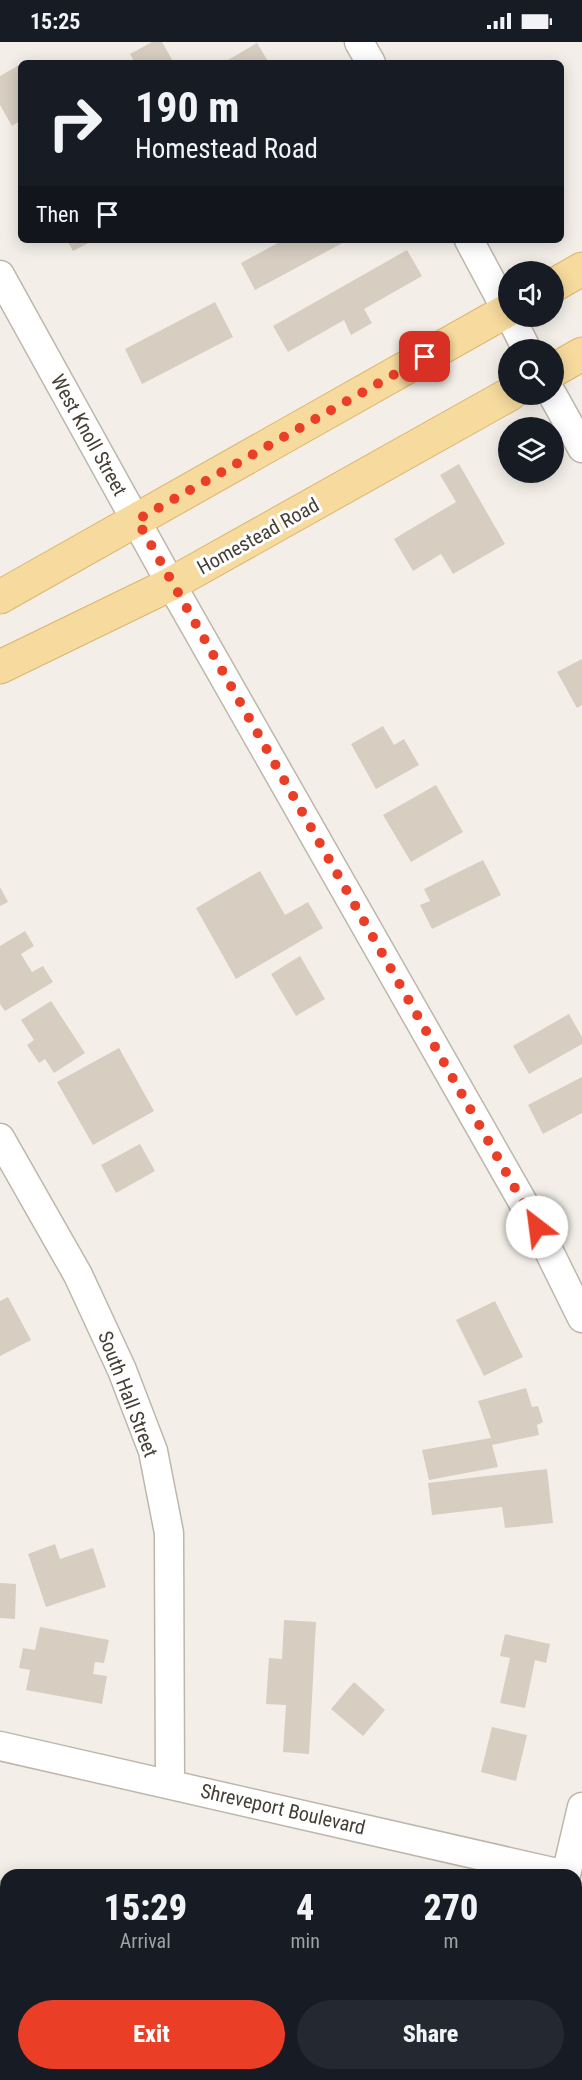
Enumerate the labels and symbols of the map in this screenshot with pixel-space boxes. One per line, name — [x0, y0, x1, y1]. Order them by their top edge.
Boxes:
pin — [399, 331, 450, 382]
street label: West Knoll Street — [46, 370, 132, 500]
street label: Homestead Road — [193, 493, 323, 579]
position arrow — [505, 1195, 569, 1259]
street label: South Hall Street — [93, 1328, 163, 1460]
street label: Shreveport Boulevard — [198, 1778, 368, 1840]

